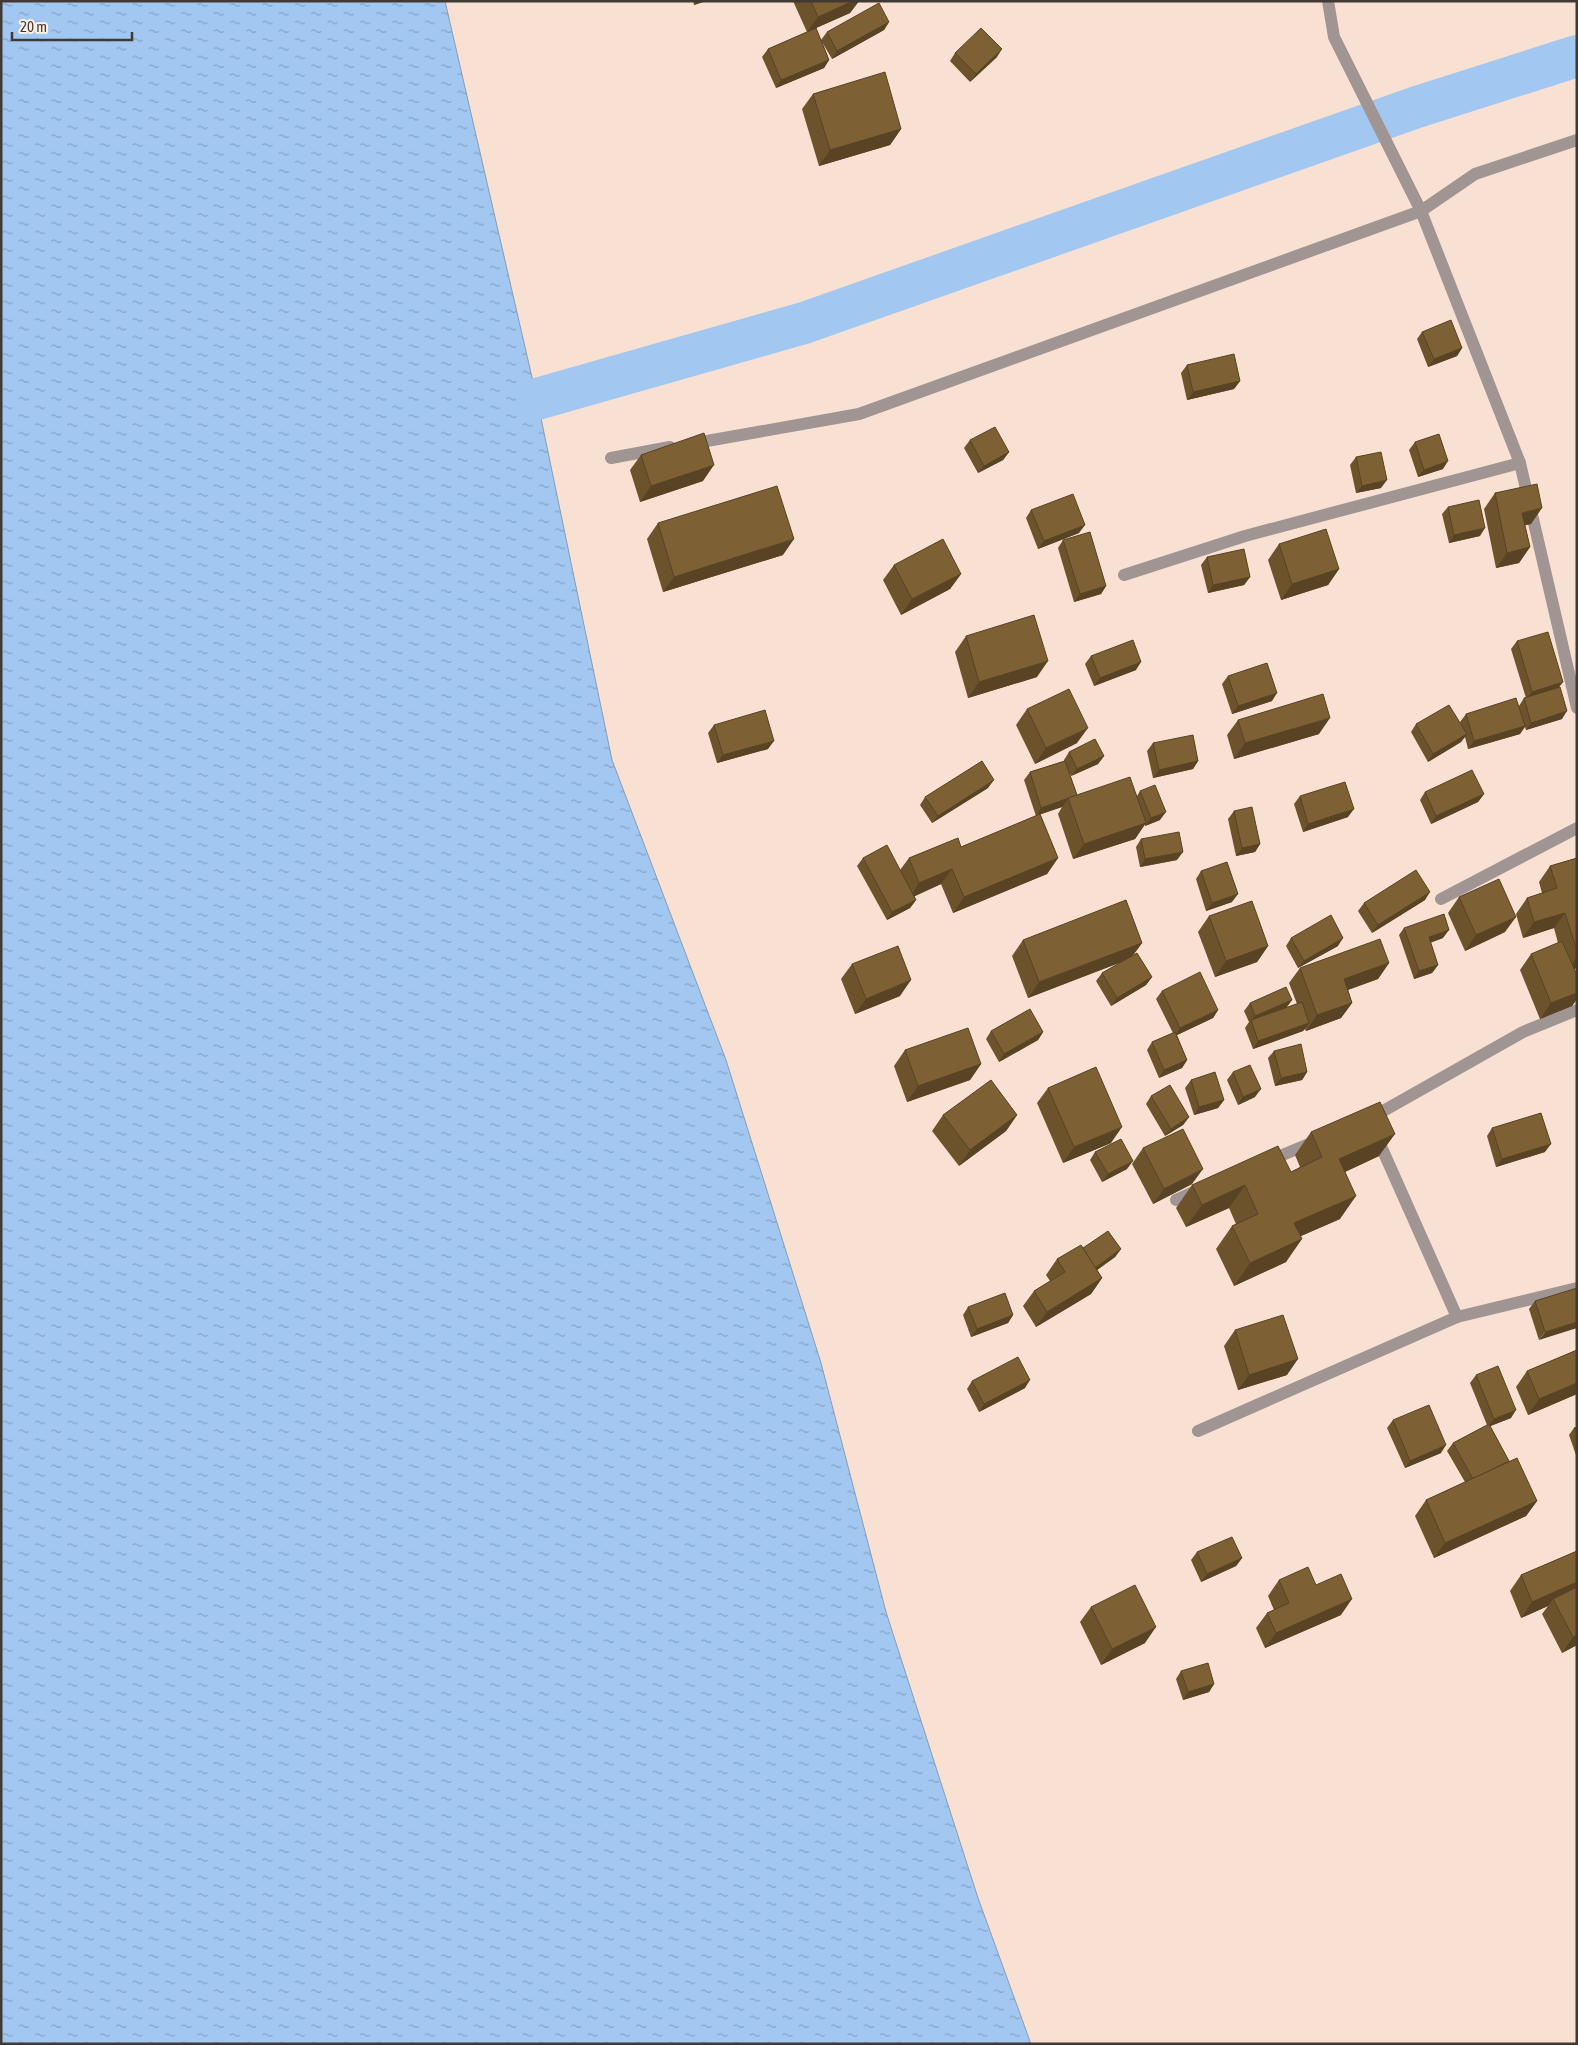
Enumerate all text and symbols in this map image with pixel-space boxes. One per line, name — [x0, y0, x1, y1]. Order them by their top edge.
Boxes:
scale bar — [12, 10, 132, 42]
text: 20 m — [20, 18, 47, 35]

